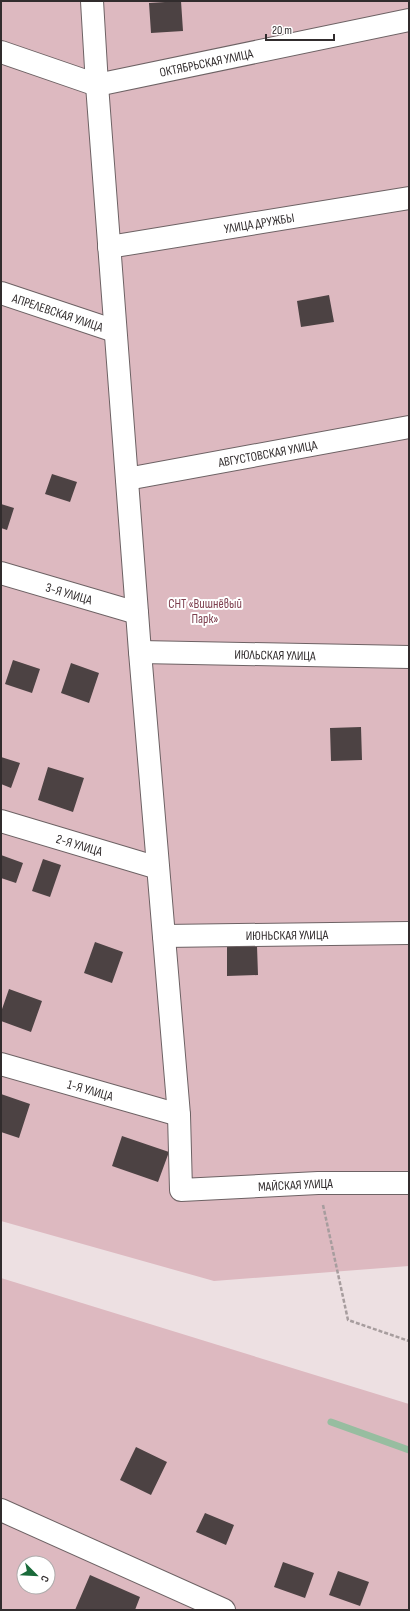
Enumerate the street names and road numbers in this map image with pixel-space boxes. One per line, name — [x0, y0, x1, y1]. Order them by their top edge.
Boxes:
street label: ОКТЯБРЬСКАЯ УЛИЦА — [158, 46, 255, 81]
street label: УЛИЦА ДРУЖБЫ — [223, 210, 296, 237]
street label: АПРЕЛЕВСКАЯ УЛИЦА — [9, 290, 106, 336]
street label: АВГУСТОВСКАЯ УЛИЦА — [216, 437, 319, 471]
street label: 3-Я УЛИЦА — [44, 580, 94, 609]
street label: ИЮЛЬСКАЯ УЛИЦА — [234, 647, 316, 664]
street label: 2-Я УЛИЦА — [54, 831, 105, 860]
street label: ИЮНЬСКАЯ УЛИЦА — [246, 927, 329, 944]
street label: 1-Я УЛИЦА — [65, 1076, 115, 1105]
street label: МАЙСКАЯ УЛИЦА — [258, 1176, 333, 1195]

